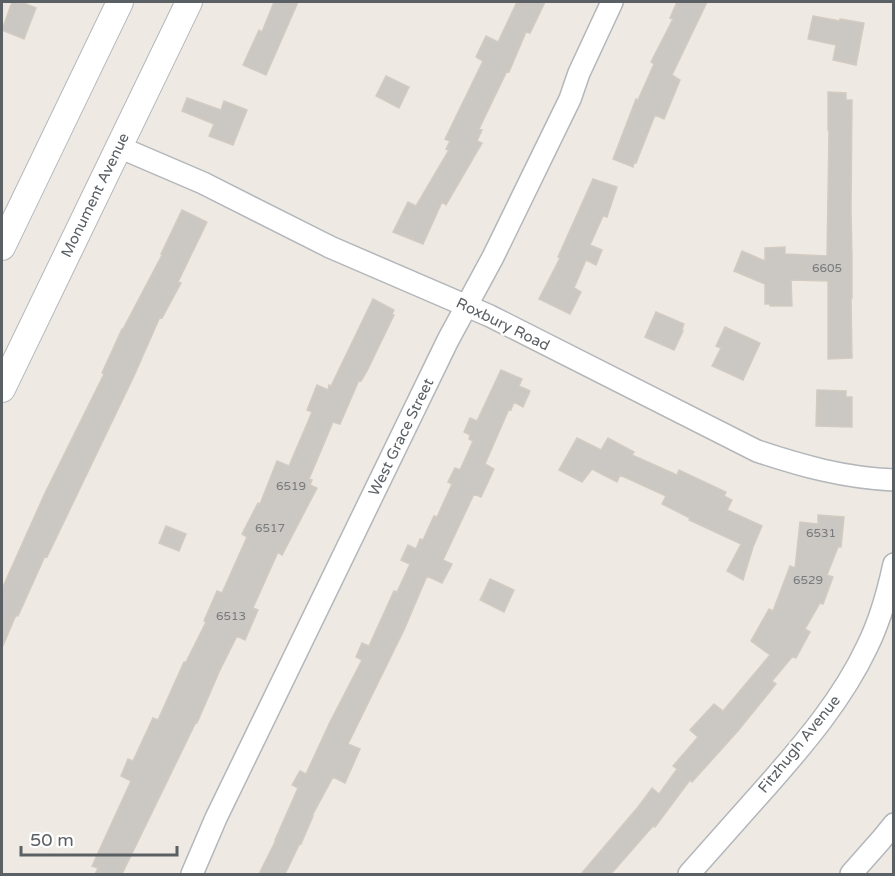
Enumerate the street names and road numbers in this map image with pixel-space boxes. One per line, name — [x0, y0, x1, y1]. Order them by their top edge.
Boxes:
street label: Monument Avenue — [57, 130, 133, 260]
street label: Roxbury Road — [453, 294, 553, 354]
street label: West Grace Street — [365, 375, 437, 499]
street label: Fitzhugh Avenue — [754, 692, 844, 796]

